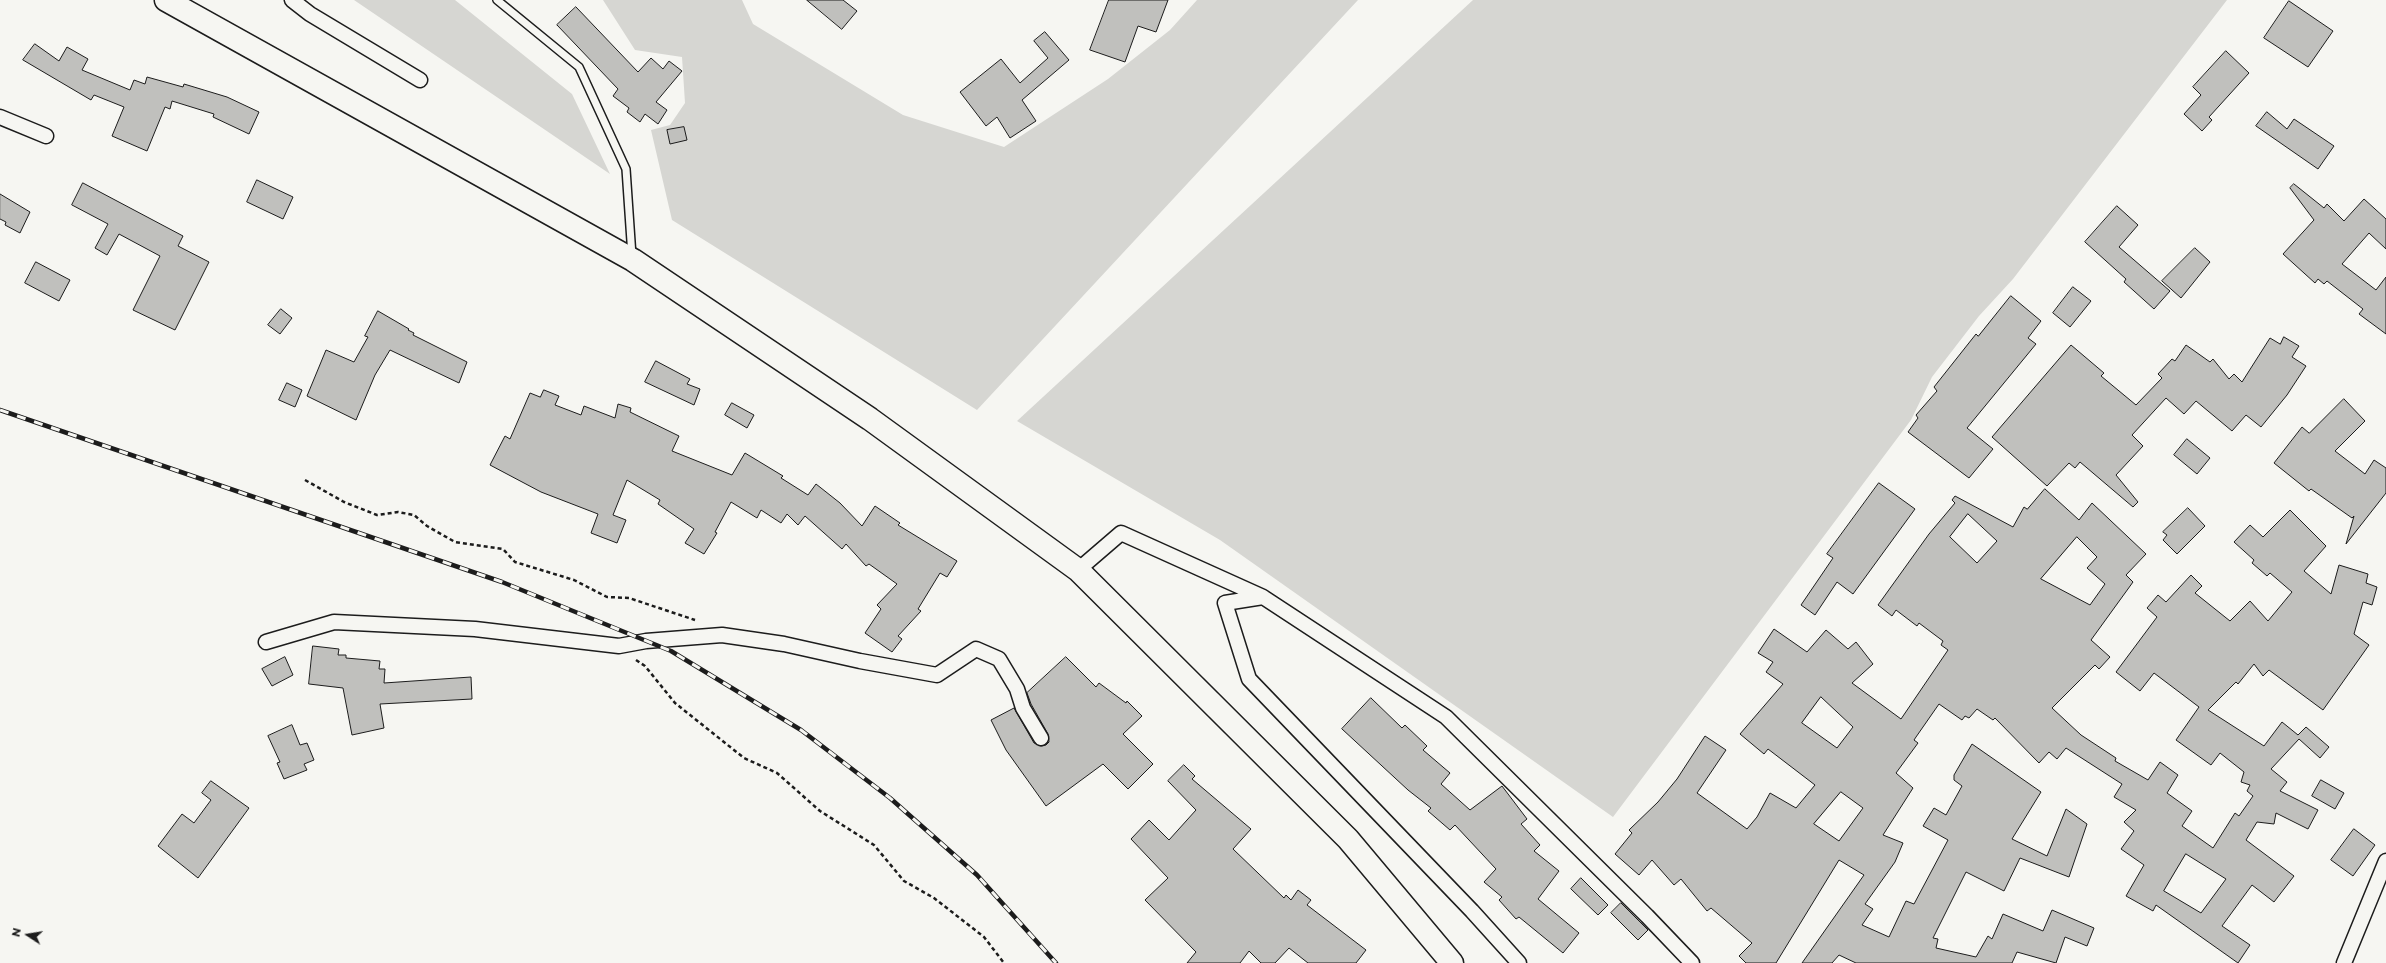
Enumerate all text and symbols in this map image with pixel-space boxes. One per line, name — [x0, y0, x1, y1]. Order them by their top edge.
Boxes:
north arrow — [8, 915, 48, 955]
text: N — [7, 926, 25, 938]

